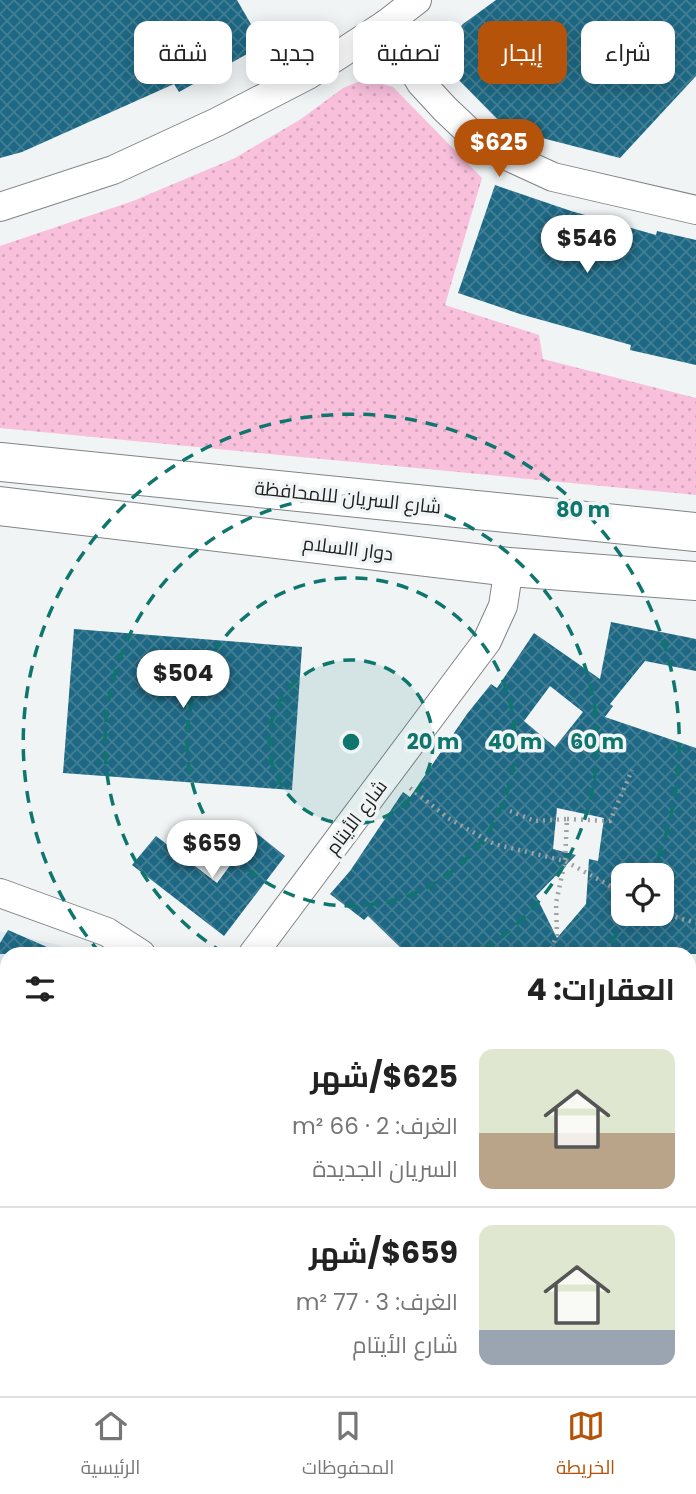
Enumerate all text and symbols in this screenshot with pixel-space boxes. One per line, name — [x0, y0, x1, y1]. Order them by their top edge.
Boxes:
chip: شقة — [134, 21, 232, 84]
chip: جديد — [246, 21, 339, 84]
chip: تصفية — [353, 21, 464, 84]
chip: إيجار — [478, 21, 567, 84]
chip: شراء — [581, 21, 675, 84]
pin: $625 — [458, 120, 540, 179]
text: $625 — [470, 126, 528, 158]
pin: $546 — [546, 216, 628, 275]
text: $546 — [557, 222, 617, 254]
street label: شارع السريان لللمحافظة — [253, 474, 443, 521]
text: 80 m — [556, 495, 610, 524]
street label: دوار االسلام — [301, 530, 395, 567]
pin: $504 — [142, 650, 224, 710]
text: $504 — [153, 657, 213, 689]
text: 20 m — [407, 727, 459, 756]
text: 40 m — [488, 727, 542, 756]
text: 60 m — [570, 727, 624, 756]
centre of rings — [339, 730, 363, 754]
street label: شارع الأيتام — [319, 774, 393, 860]
pin: $659 — [171, 820, 253, 880]
text: $659 — [183, 827, 241, 859]
map controls — [611, 863, 674, 926]
button: locate — [611, 863, 674, 926]
text: العقارات: 4 — [527, 968, 675, 1011]
icon: filters — [21, 970, 59, 1008]
text: $625/شهر — [310, 1055, 458, 1098]
icon: home — [535, 1077, 619, 1161]
text: الغرف: 2 · 66 m² — [292, 1110, 458, 1142]
text: السريان الجديدة — [312, 1153, 458, 1185]
text: $659/شهر — [309, 1231, 458, 1274]
icon: home — [535, 1253, 619, 1337]
text: الغرف: 3 · 77 m² — [296, 1286, 458, 1318]
text: شارع الأيتام — [352, 1329, 458, 1361]
tab: الرئيسية — [81, 1407, 140, 1485]
tab: المحفوظات — [302, 1407, 394, 1485]
tab: الخريطة — [556, 1407, 615, 1485]

